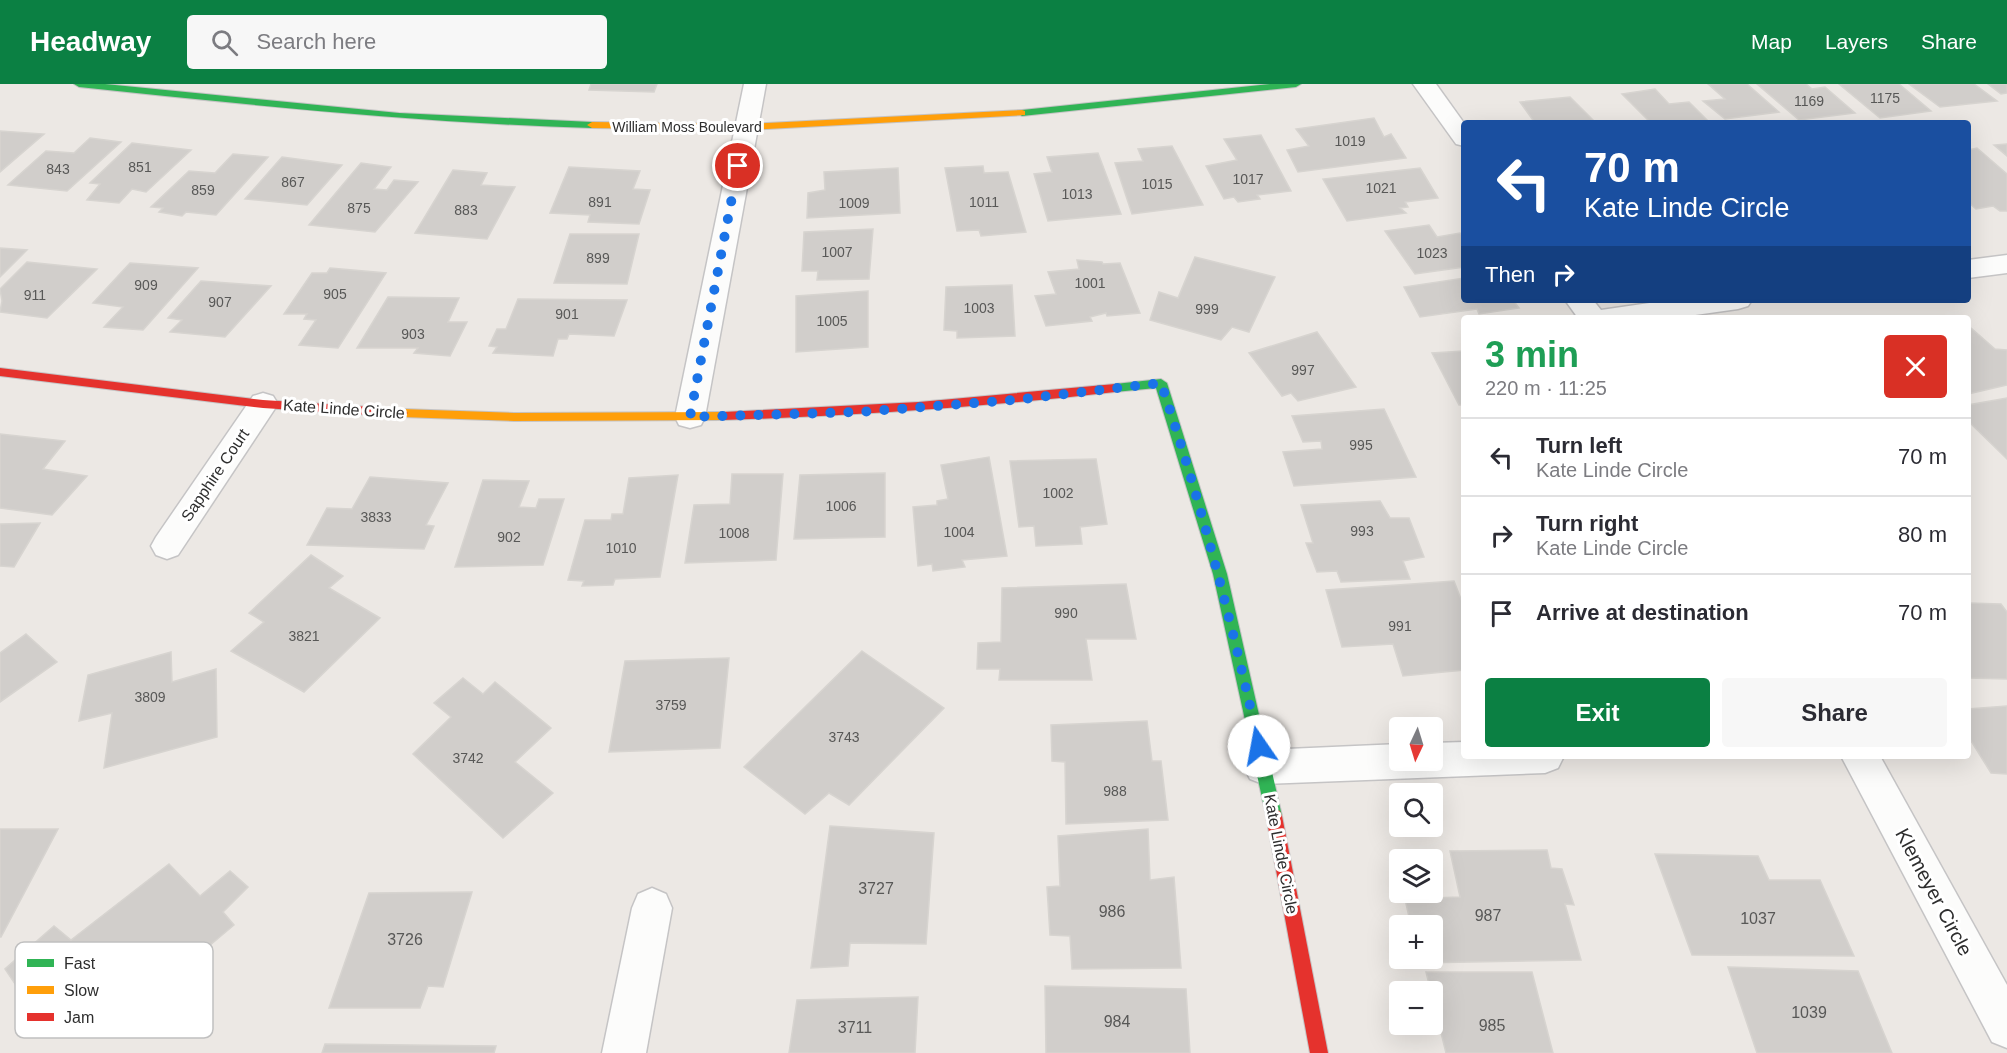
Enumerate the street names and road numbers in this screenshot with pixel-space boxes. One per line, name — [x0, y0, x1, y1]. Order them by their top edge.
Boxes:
street label: William Moss Boulevard — [612, 119, 762, 135]
street label: Kate Linde Circle — [283, 396, 405, 422]
street label: Sapphire Court — [178, 425, 252, 524]
street label: Kate Linde Circle — [1261, 793, 1301, 916]
street label: Klemeyer Circle — [1891, 825, 1977, 959]

